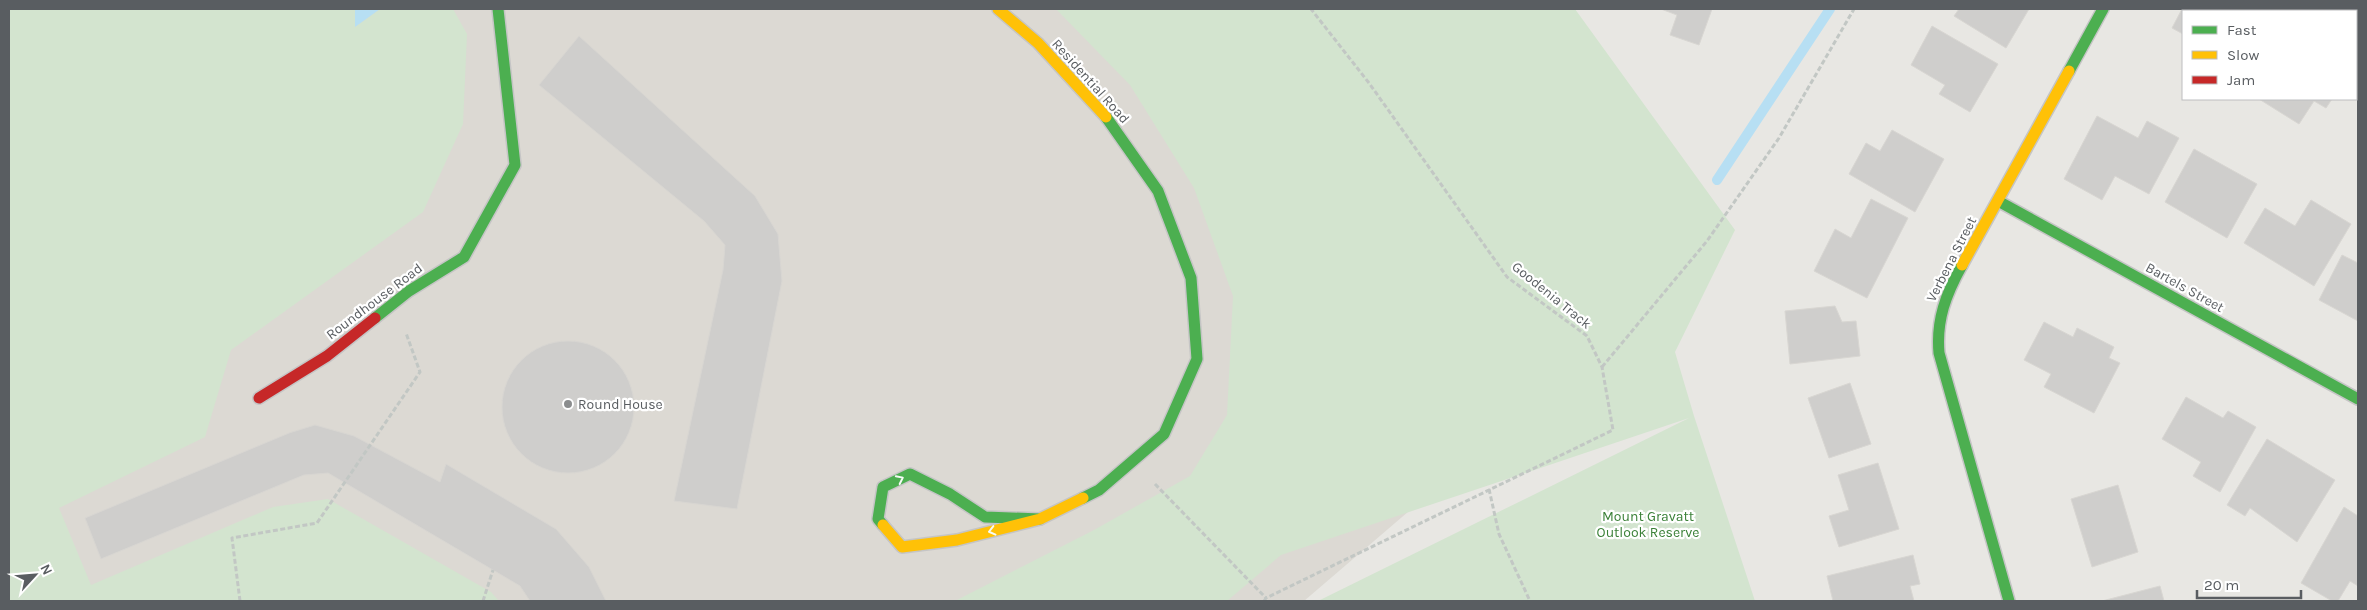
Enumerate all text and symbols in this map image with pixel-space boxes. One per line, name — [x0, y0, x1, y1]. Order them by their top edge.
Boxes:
legend — [2182, 10, 2357, 100]
text: Fast — [2227, 21, 2257, 39]
street label: Residential Road — [1048, 36, 1133, 127]
text: Slow — [2227, 46, 2259, 64]
text: Jam — [2227, 71, 2255, 89]
street label: Verbena Street — [1923, 214, 1980, 305]
street label: Goodenia Track — [1509, 258, 1595, 333]
street label: Bartels Street — [2143, 259, 2227, 316]
street label: Roundhouse Road — [323, 260, 426, 343]
place label: Round House — [578, 396, 663, 413]
marker: Round House — [562, 398, 574, 410]
one-way arrow — [895, 475, 904, 485]
park label: Mount Gravatt Outlook Reserve — [1597, 508, 1699, 541]
one-way arrow — [988, 525, 997, 536]
north arrow — [10, 550, 60, 600]
text: N — [36, 561, 56, 578]
scale bar — [2197, 568, 2301, 600]
text: 20 m — [2204, 576, 2239, 594]

